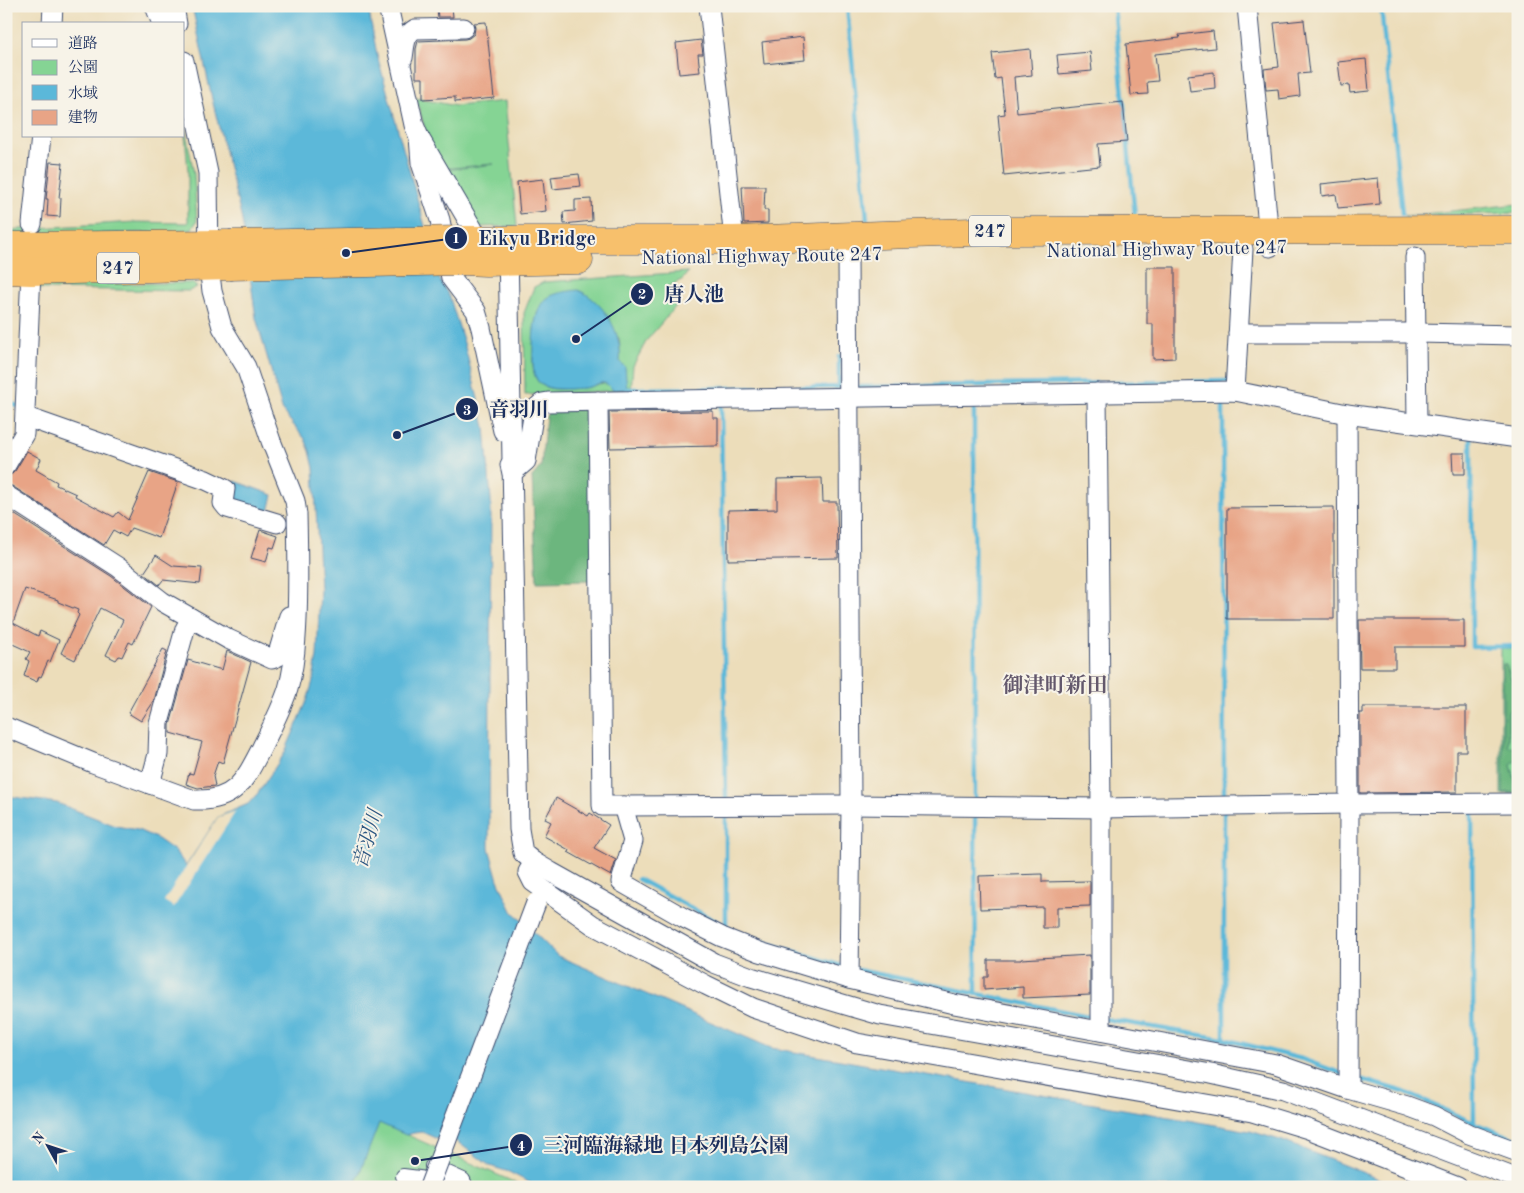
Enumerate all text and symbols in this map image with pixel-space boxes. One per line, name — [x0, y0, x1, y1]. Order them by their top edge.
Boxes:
legend — [22, 22, 185, 138]
text: 道路 — [68, 35, 98, 52]
text: 公園 — [68, 59, 98, 76]
text: 水域 — [68, 85, 98, 102]
text: 建物 — [68, 109, 98, 126]
road number: 247 — [969, 216, 1011, 247]
callout: Eikyu Bridge — [443, 221, 606, 256]
text: Eikyu Bridge — [478, 230, 596, 250]
text: 1 — [452, 232, 460, 247]
street label: National Highway Route 247 — [1046, 239, 1288, 262]
street label: National Highway Route 247 — [641, 246, 883, 269]
road number: 247 — [97, 252, 139, 284]
callout: 唐人池 — [629, 276, 734, 311]
text: 唐人池 — [664, 283, 724, 306]
text: 2 — [638, 288, 646, 303]
callout: 音羽川 — [454, 392, 559, 427]
text: 音羽川 — [489, 399, 549, 421]
text: 3 — [463, 404, 471, 419]
district label: 御津町新田 — [1003, 674, 1108, 697]
water label: 音羽川 — [349, 805, 387, 871]
north arrow — [22, 1120, 72, 1170]
callout: 三河臨海緑地 日本列島公園 — [509, 1128, 799, 1163]
text: N — [30, 1129, 48, 1147]
text: 三河臨海緑地 日本列島公園 — [543, 1134, 789, 1157]
text: 4 — [517, 1140, 525, 1155]

